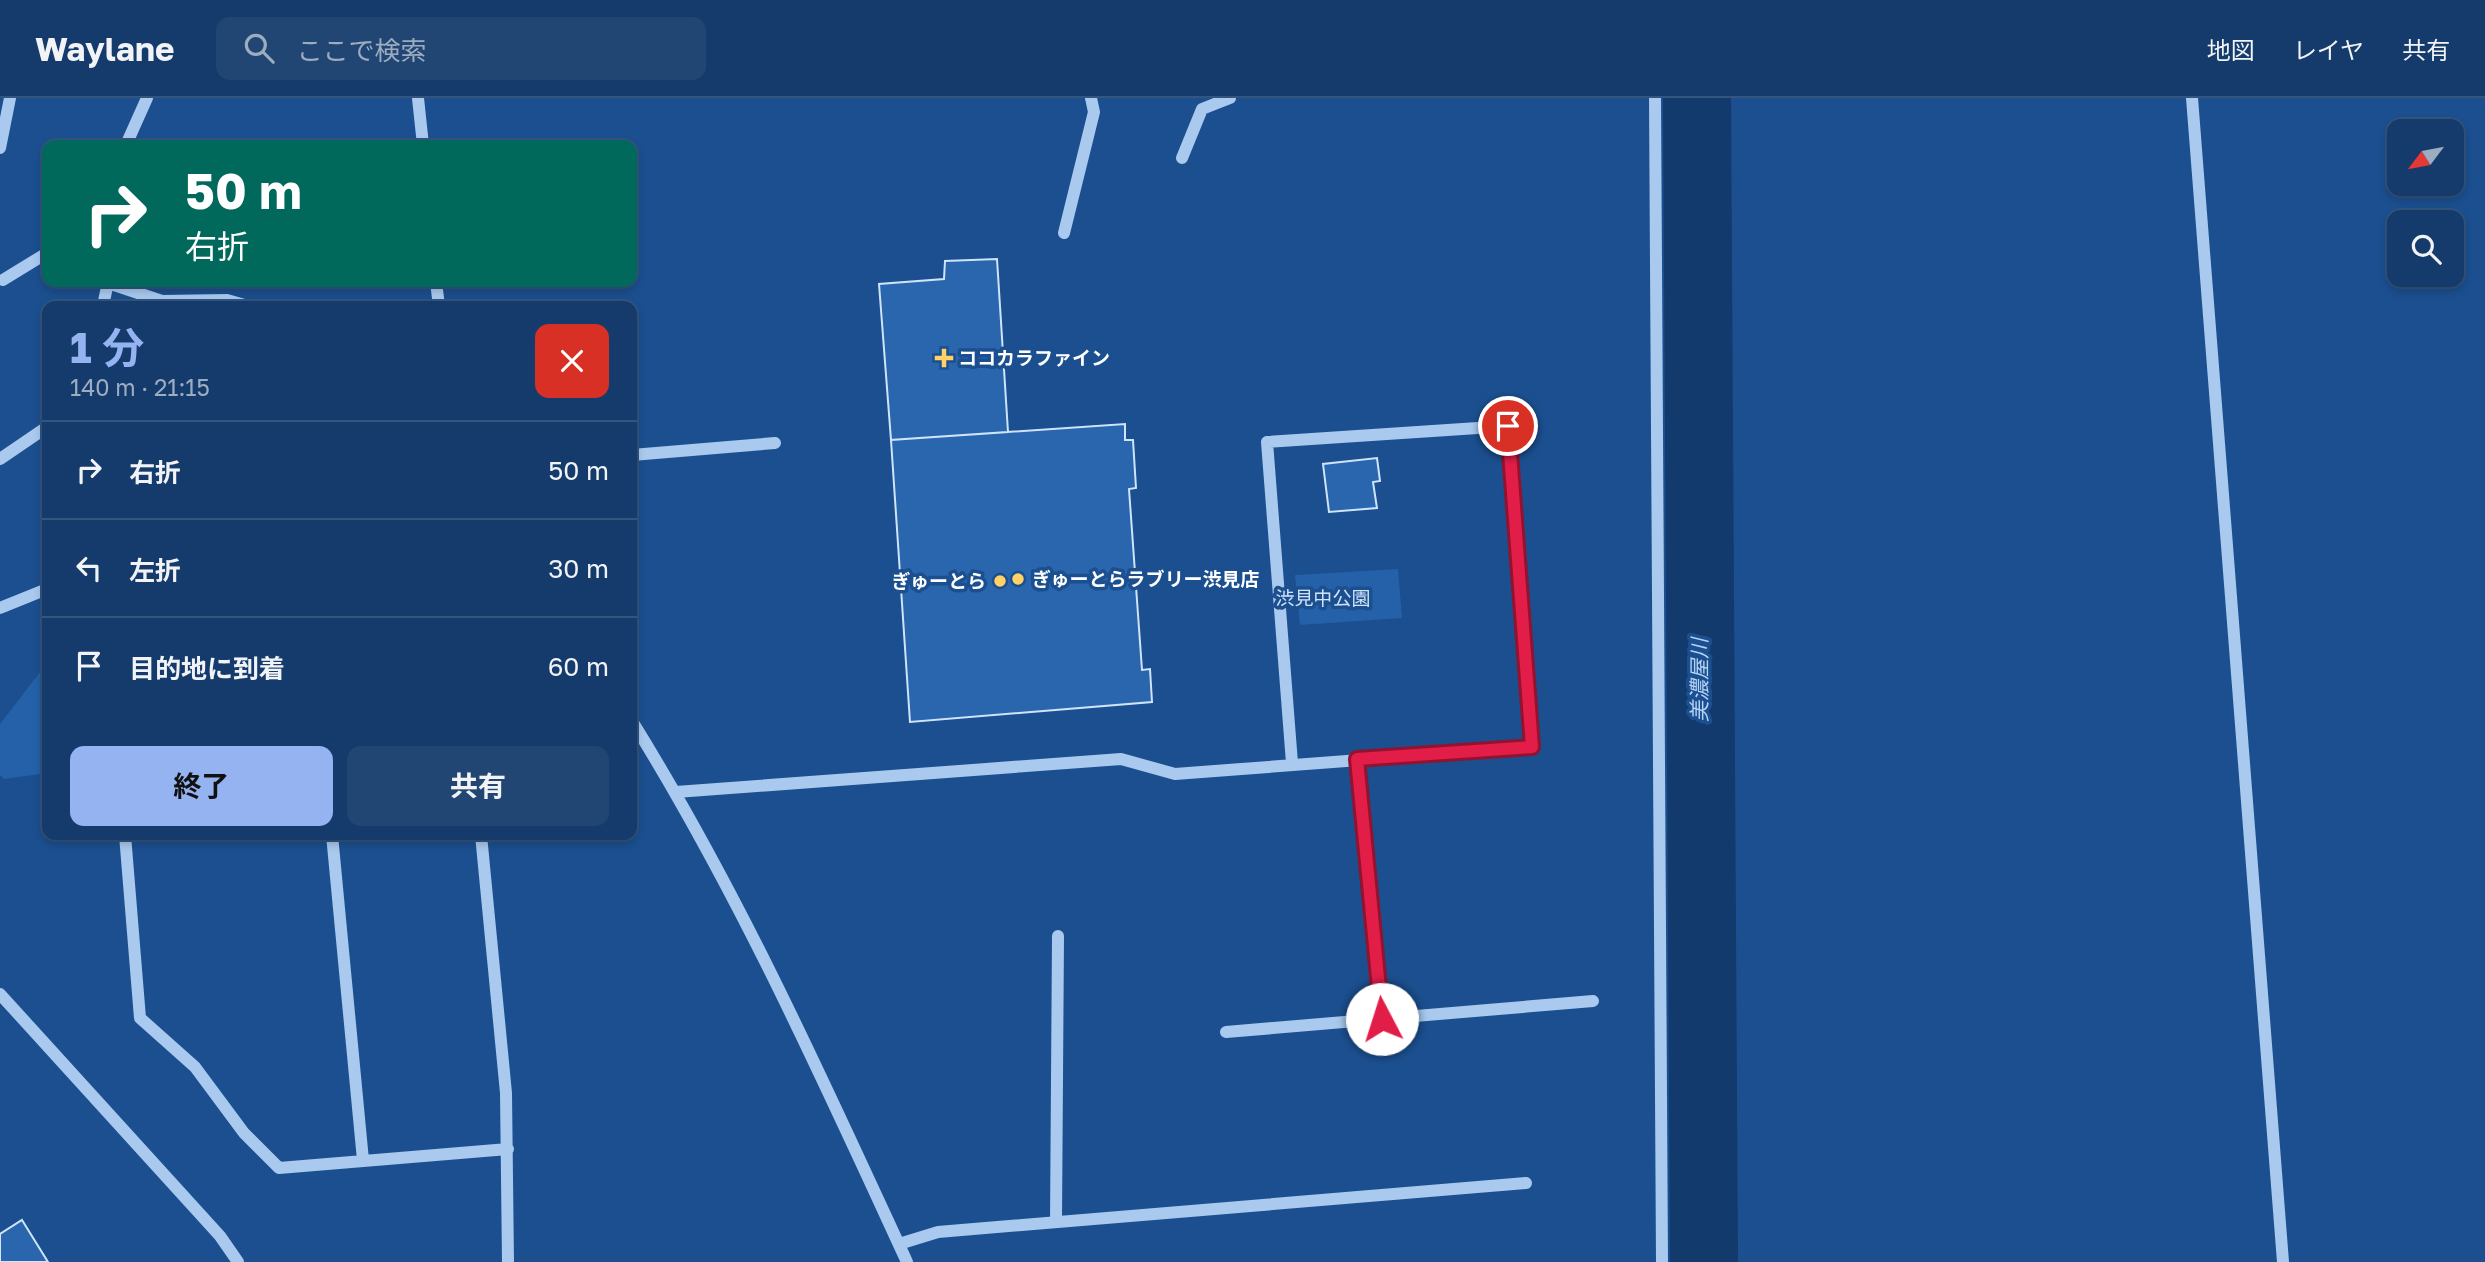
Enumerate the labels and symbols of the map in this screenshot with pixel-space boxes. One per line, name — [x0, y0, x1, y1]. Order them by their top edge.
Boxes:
north arrow — [2387, 119, 2464, 196]
place label: ココカラファイン — [958, 346, 1110, 369]
marker: ココカラファイン — [936, 350, 952, 366]
pin — [1478, 396, 1538, 456]
place label: ぎゅーとらラブリー渋見店 — [1032, 567, 1259, 590]
place label: ぎゅーとら — [892, 569, 986, 592]
marker: ぎゅーとらラブリー渋見店 — [1010, 571, 1026, 587]
marker: ぎゅーとら — [992, 573, 1008, 589]
park label: 渋見中公園 — [1275, 586, 1371, 609]
water label: 美濃屋川 — [1686, 636, 1712, 722]
position arrow — [1345, 982, 1419, 1056]

